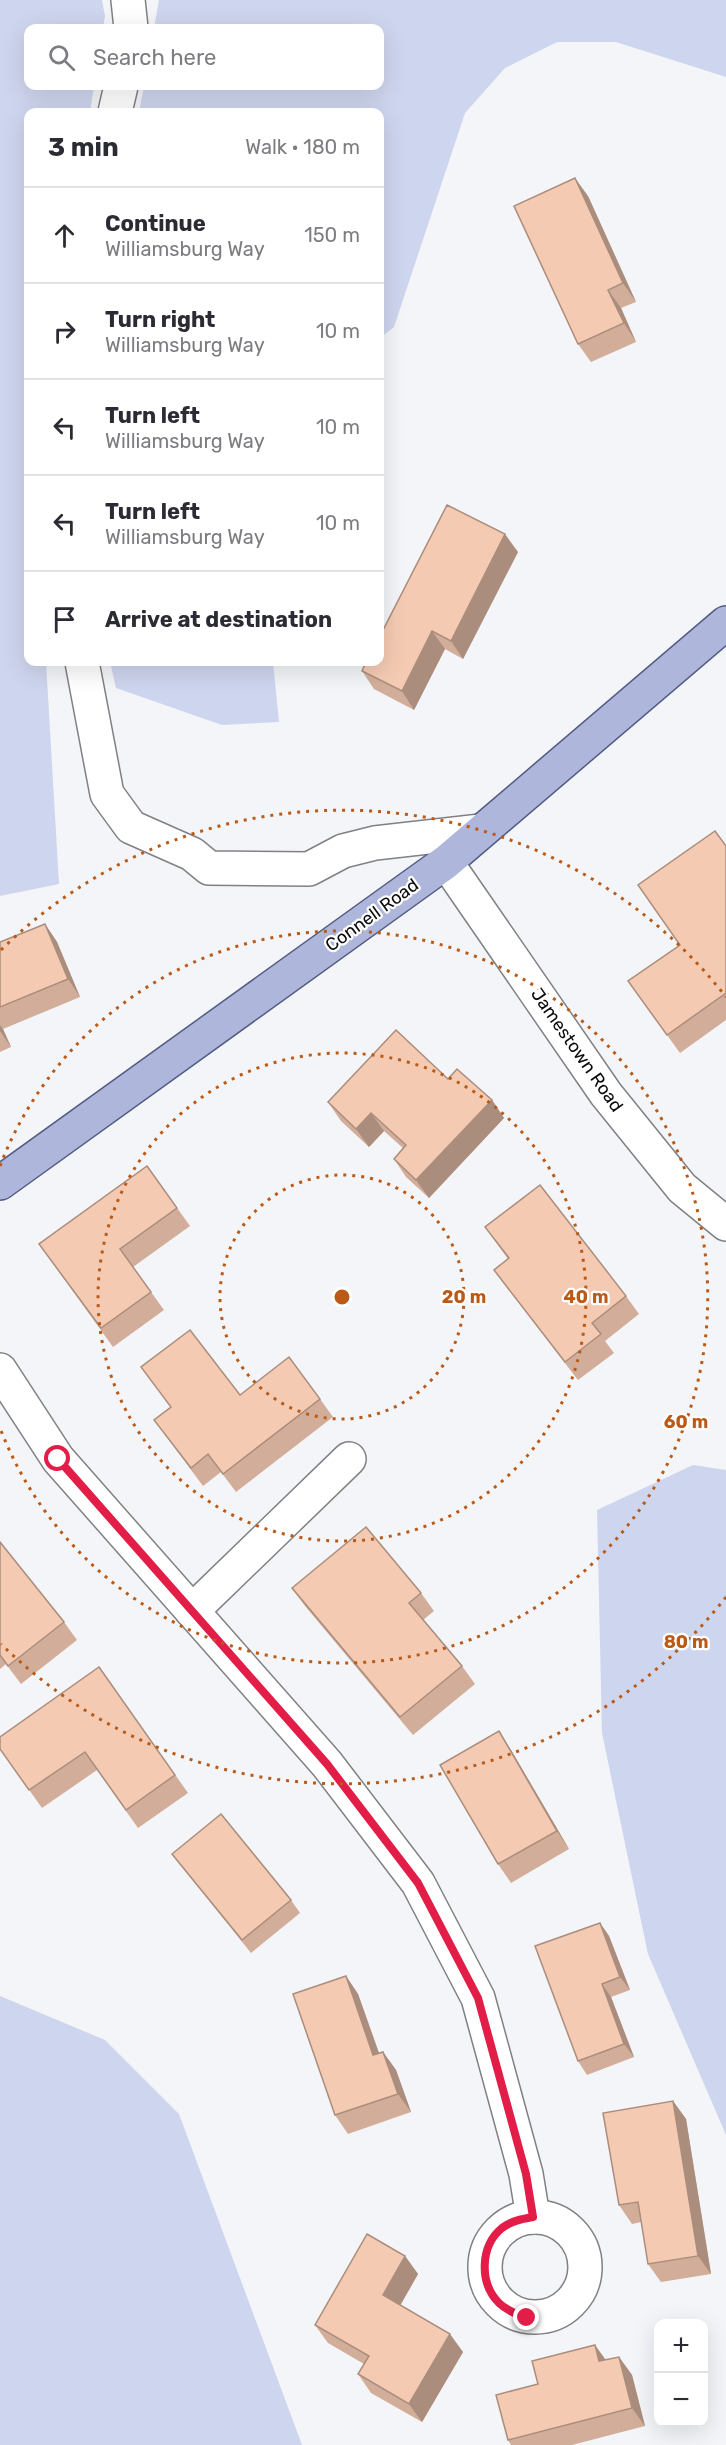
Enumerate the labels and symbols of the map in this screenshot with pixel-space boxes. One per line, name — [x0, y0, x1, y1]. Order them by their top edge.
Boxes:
street label: Connell Road — [321, 874, 423, 956]
street label: Jamestown Road — [526, 984, 628, 1116]
text: 20 m — [442, 1286, 486, 1308]
text: 40 m — [564, 1286, 608, 1308]
centre of rings — [332, 1287, 352, 1307]
text: 60 m — [664, 1411, 708, 1433]
route start — [44, 1445, 70, 1471]
text: 80 m — [664, 1631, 708, 1653]
route end — [513, 2304, 539, 2330]

